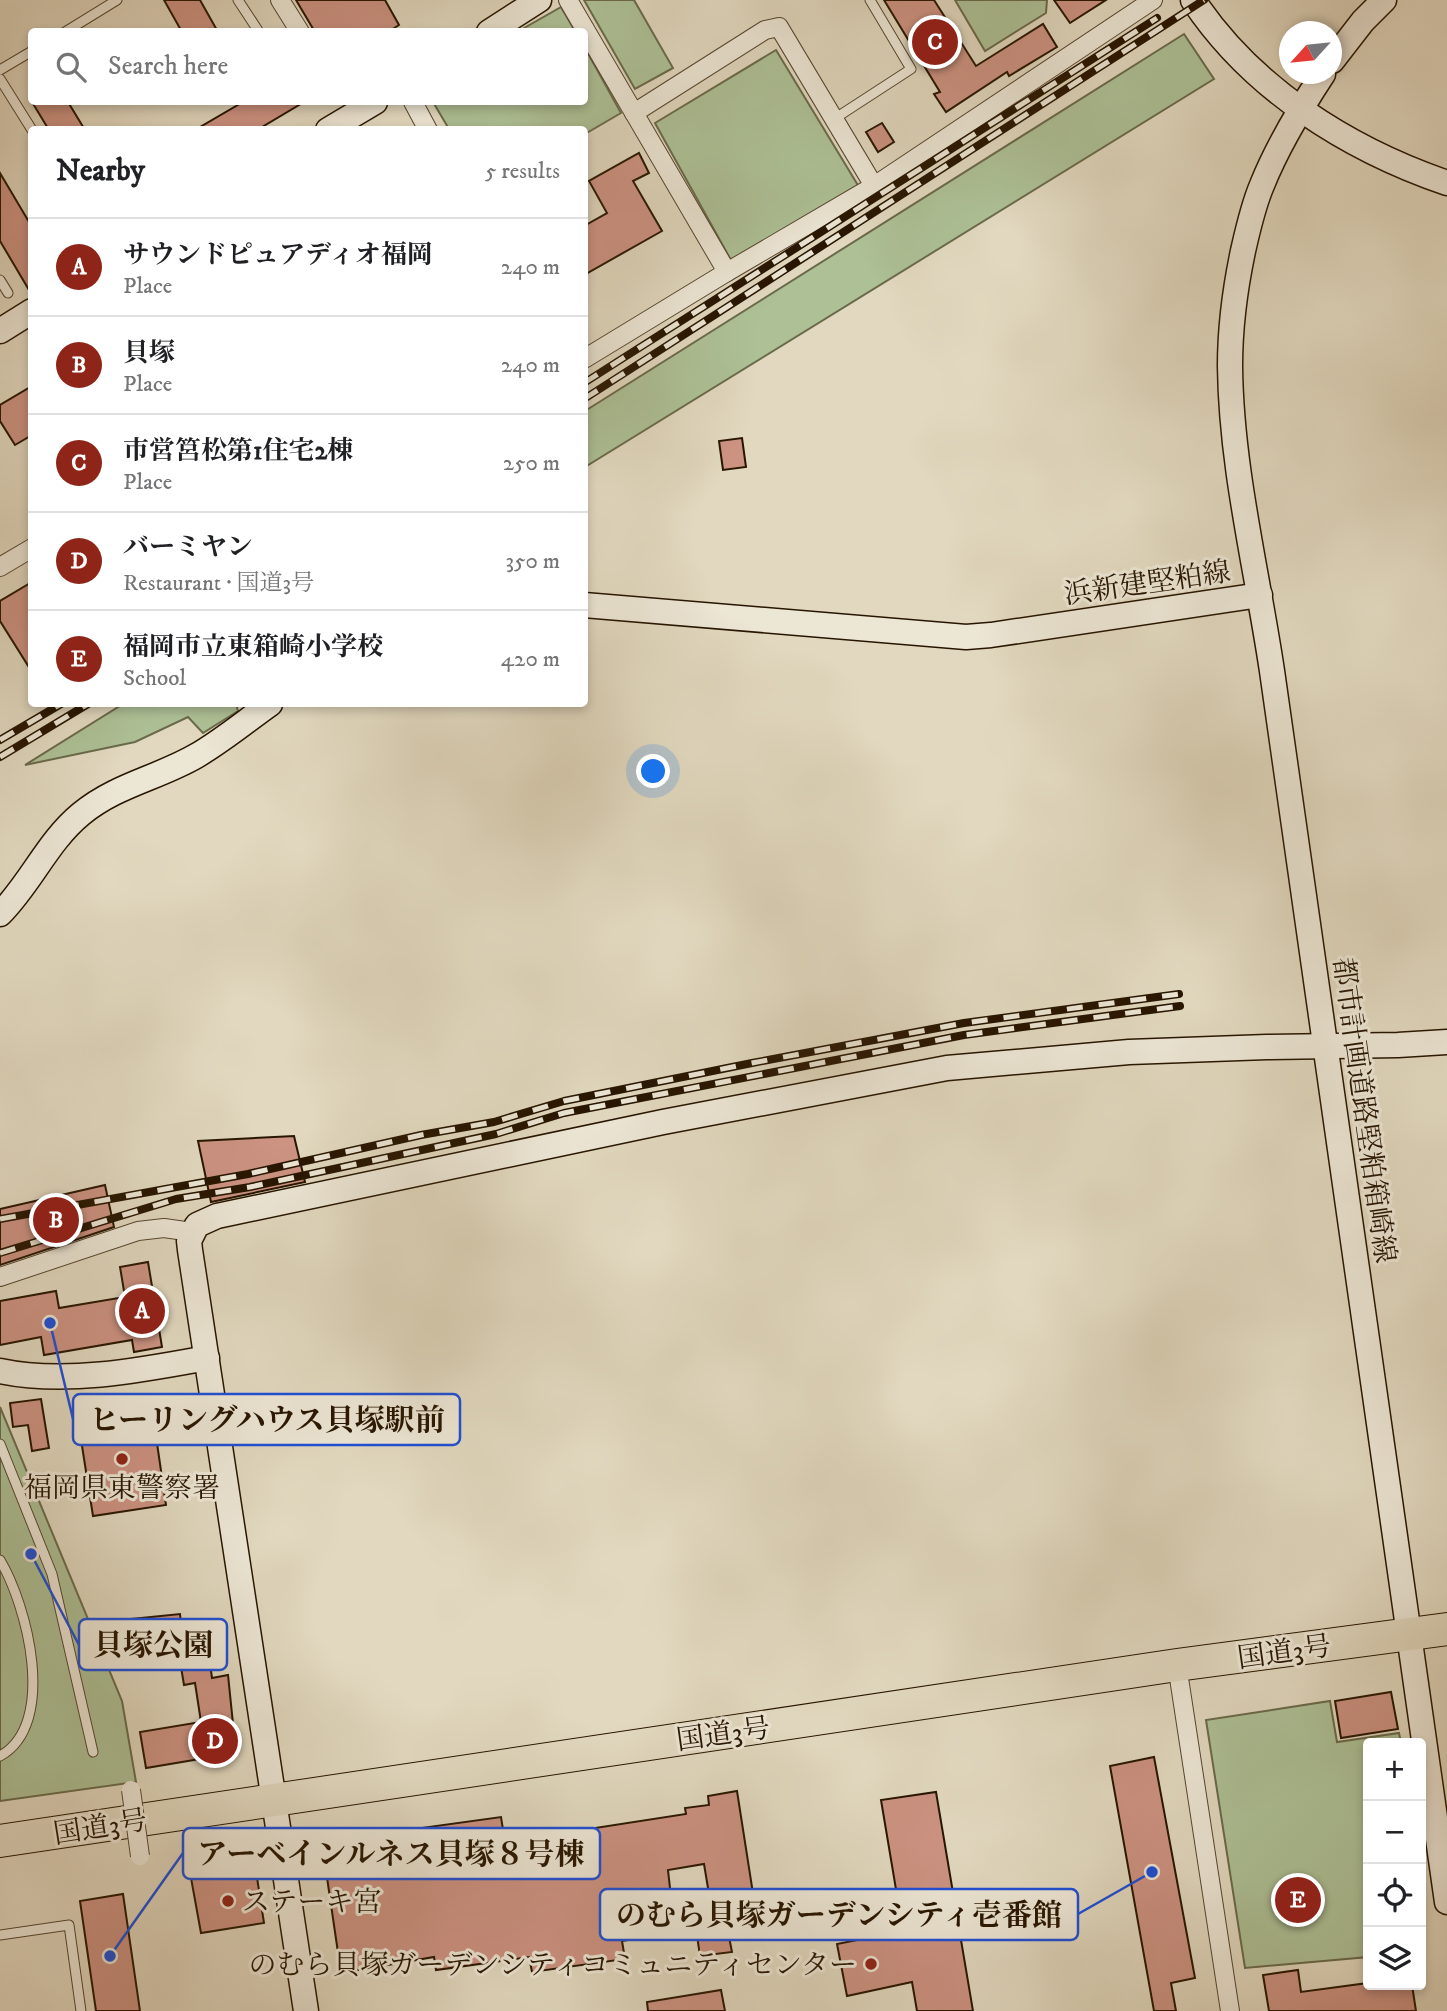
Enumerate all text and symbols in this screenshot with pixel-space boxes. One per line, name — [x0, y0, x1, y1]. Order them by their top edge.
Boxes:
pin: C — [912, 16, 958, 68]
north arrow — [1279, 21, 1342, 84]
search box — [28, 28, 588, 105]
icon: search — [52, 48, 90, 86]
text: Search here — [108, 50, 228, 83]
text: Nearby — [56, 153, 145, 190]
text: 5 results — [485, 157, 560, 186]
text: サウンドピュアディオ福岡 — [123, 239, 433, 272]
text: A — [72, 253, 86, 282]
text: 240 m — [501, 253, 560, 282]
text: Place — [123, 272, 172, 301]
text: 貝塚 — [123, 337, 175, 370]
text: B — [72, 351, 86, 380]
text: 240 m — [501, 351, 560, 380]
text: Place — [123, 370, 172, 399]
text: 市営筥松第1住宅2棟 — [123, 435, 353, 468]
text: C — [71, 449, 87, 478]
text: 250 m — [503, 449, 560, 478]
text: Place — [123, 468, 172, 497]
text: バーミヤン — [123, 531, 253, 564]
text: D — [70, 547, 88, 576]
text: 350 m — [505, 547, 560, 576]
street label: 浜新建堅粕線 — [1062, 554, 1233, 613]
text: Restaurant · 国道3号 — [123, 569, 314, 598]
text: 福岡市立東箱崎小学校 — [123, 631, 383, 664]
text: E — [71, 645, 87, 674]
text: 420 m — [501, 645, 560, 674]
text: School — [123, 664, 186, 693]
your location — [636, 754, 670, 788]
street label: 都市計画道路堅粕箱崎線 — [1325, 955, 1402, 1265]
pin: B — [33, 1194, 79, 1246]
pin: A — [119, 1285, 165, 1337]
callout: ヒーリングハウス貝塚駅前 — [73, 1394, 460, 1445]
text: ヒーリングハウス貝塚駅前 — [89, 1403, 445, 1440]
marker: 福岡県東警察署 — [114, 1451, 130, 1467]
place label: 福岡県東警察署 — [24, 1471, 220, 1506]
callout: 貝塚公園 — [79, 1619, 227, 1670]
text: 貝塚公園 — [93, 1628, 213, 1665]
street label: 国道3号 — [1235, 1629, 1333, 1676]
street label: 国道3号 — [674, 1711, 772, 1758]
pin: D — [192, 1715, 238, 1767]
map controls — [1363, 1738, 1426, 1990]
button: + — [1363, 1738, 1426, 1801]
button: − — [1363, 1801, 1426, 1864]
street label: 国道3号 — [51, 1803, 150, 1852]
callout: アーベインルネス貝塚８号棟 — [183, 1828, 600, 1879]
text: アーベインルネス貝塚８号棟 — [197, 1837, 585, 1874]
button: locate — [1363, 1864, 1426, 1927]
pin: E — [1275, 1874, 1321, 1926]
place label: ステーキ宮 — [242, 1885, 381, 1920]
callout: のむら貝塚ガーデンシティ壱番館 — [600, 1889, 1078, 1940]
marker: ステーキ宮 — [220, 1893, 236, 1909]
text: のむら貝塚ガーデンシティ壱番館 — [616, 1898, 1062, 1935]
button: layers — [1363, 1927, 1426, 1990]
place label: のむら貝塚ガーデンシティコミュニティセンター — [248, 1948, 857, 1983]
marker: のむら貝塚ガーデンシティコミュニティセンター — [863, 1956, 879, 1972]

